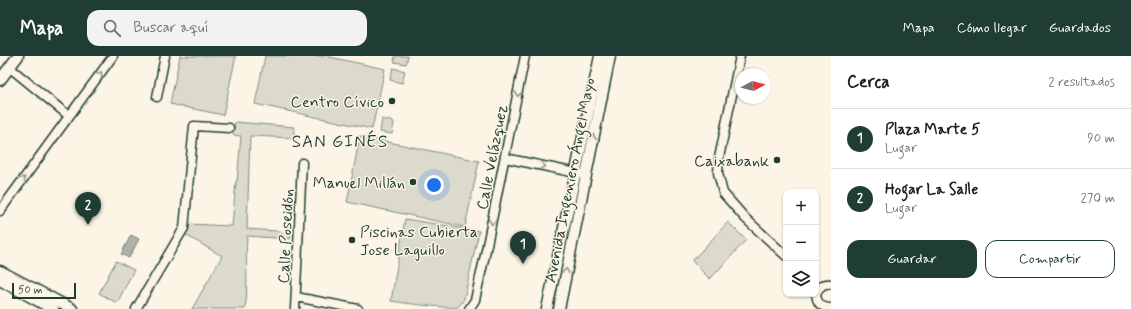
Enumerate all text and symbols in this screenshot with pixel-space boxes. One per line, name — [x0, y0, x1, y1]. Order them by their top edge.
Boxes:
search box — [87, 10, 367, 46]
text: Mapa — [20, 16, 63, 41]
icon: search — [101, 17, 123, 39]
text: Buscar aquí — [133, 18, 209, 38]
text: Mapa — [903, 19, 935, 37]
text: Cómo llegar — [957, 19, 1027, 37]
text: Guardados — [1049, 19, 1111, 37]
north arrow — [735, 68, 771, 104]
text: Cerca — [847, 71, 890, 93]
one-way arrow — [95, 72, 102, 79]
text: 2 resultados — [1048, 74, 1115, 91]
street label: Avenida Ingeniero Ángel Mayo — [540, 76, 602, 285]
one-way arrow — [514, 91, 522, 97]
place label: Centro Cívico — [291, 92, 384, 113]
marker: Centro Cívico — [387, 96, 397, 106]
street label: Calle Velázquez — [472, 103, 513, 212]
text: Plaza Marte 5 — [885, 120, 980, 140]
district label: SAN GINÉS — [292, 130, 388, 153]
text: 1 — [857, 130, 863, 147]
text: 90 m — [1087, 130, 1115, 147]
one-way arrow — [589, 134, 597, 140]
text: Lugar — [885, 140, 917, 157]
place label: Caixabank — [694, 151, 769, 172]
marker: Caixabank — [772, 155, 782, 165]
one-way arrow — [540, 161, 546, 169]
place label: Manuel Millán — [313, 173, 405, 194]
your location — [424, 175, 444, 195]
one-way arrow — [18, 176, 26, 183]
marker: Manuel Millán — [408, 177, 418, 187]
text: Hogar La Salle — [885, 180, 978, 200]
street label: Calle Poseidón — [274, 188, 299, 284]
map controls — [783, 189, 819, 297]
button: + — [783, 189, 819, 225]
text: 2 — [857, 190, 863, 207]
text: 270 m — [1080, 190, 1115, 207]
pin: 2 — [75, 192, 101, 225]
text: Lugar — [885, 200, 917, 217]
one-way arrow — [488, 219, 496, 225]
place label: Piscinas Cubierta Jose Laguillo — [360, 222, 478, 261]
button: − — [783, 225, 819, 261]
pin: 1 — [510, 231, 536, 264]
marker: Piscinas Cubierta Jose Laguillo — [347, 235, 357, 245]
button: Guardar — [847, 240, 977, 278]
button: Compartir — [985, 240, 1115, 278]
button: layers — [783, 261, 819, 297]
one-way arrow — [562, 268, 570, 274]
scale bar — [12, 281, 76, 300]
text: 50 m — [18, 283, 43, 297]

